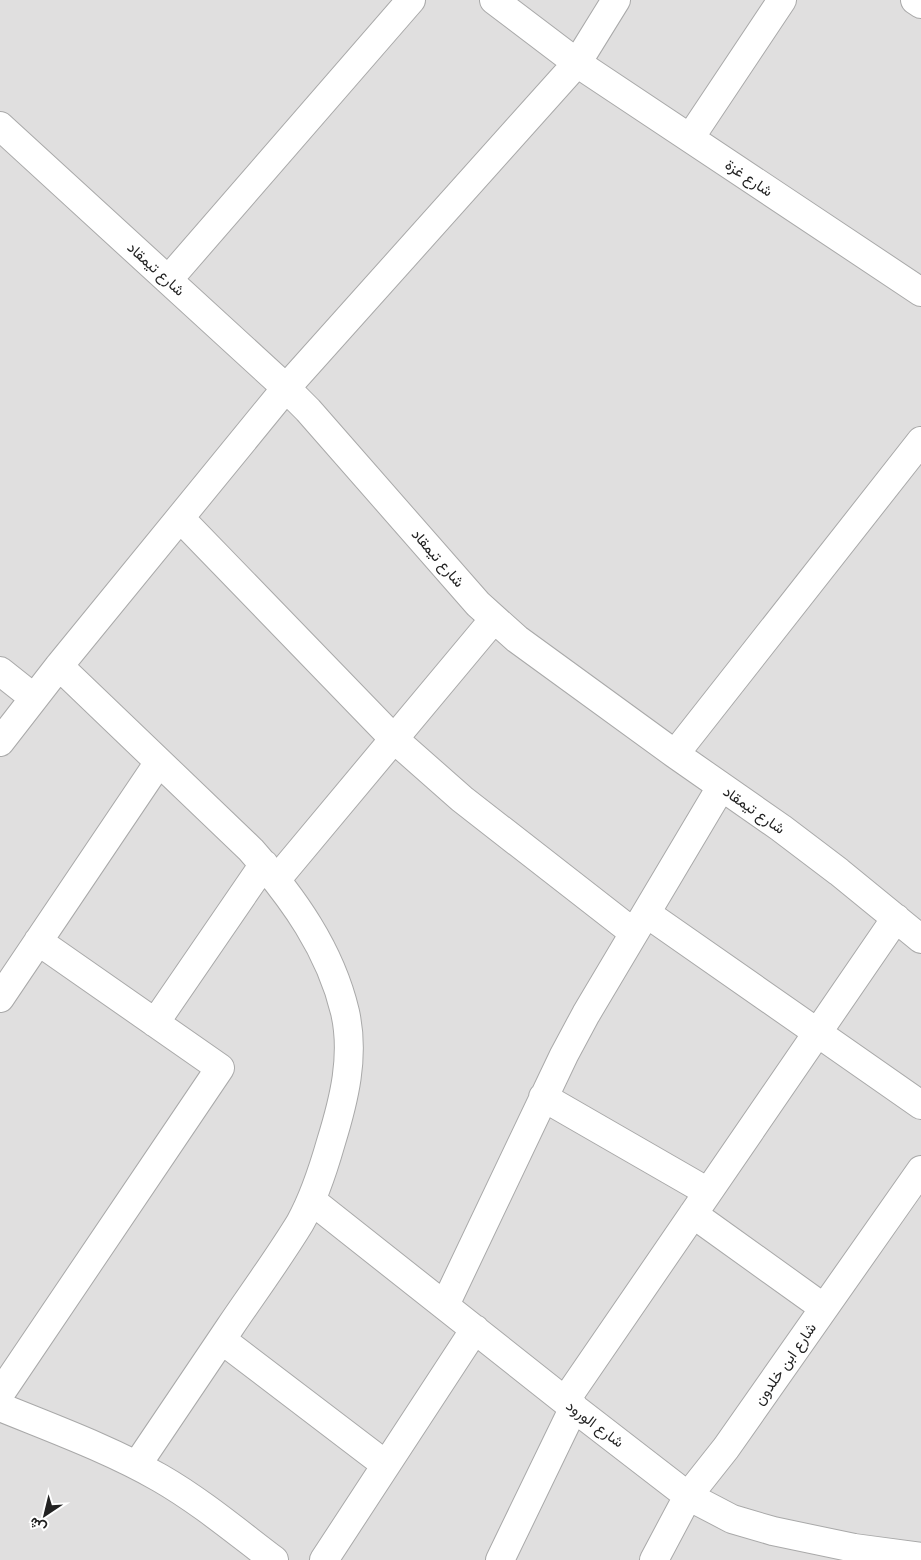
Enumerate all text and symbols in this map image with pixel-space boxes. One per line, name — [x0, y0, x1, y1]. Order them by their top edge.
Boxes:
street label: شارع غزة — [721, 156, 776, 202]
street label: شارع تيمقاد — [122, 238, 189, 301]
street label: شارع تيمقاد — [406, 525, 468, 592]
street label: شارع تيمقاد — [718, 782, 788, 840]
street label: شارع ابن خلدون — [750, 1319, 822, 1410]
street label: شارع الورود — [562, 1397, 627, 1453]
north arrow — [20, 1490, 70, 1540]
text: ش — [26, 1513, 50, 1537]

